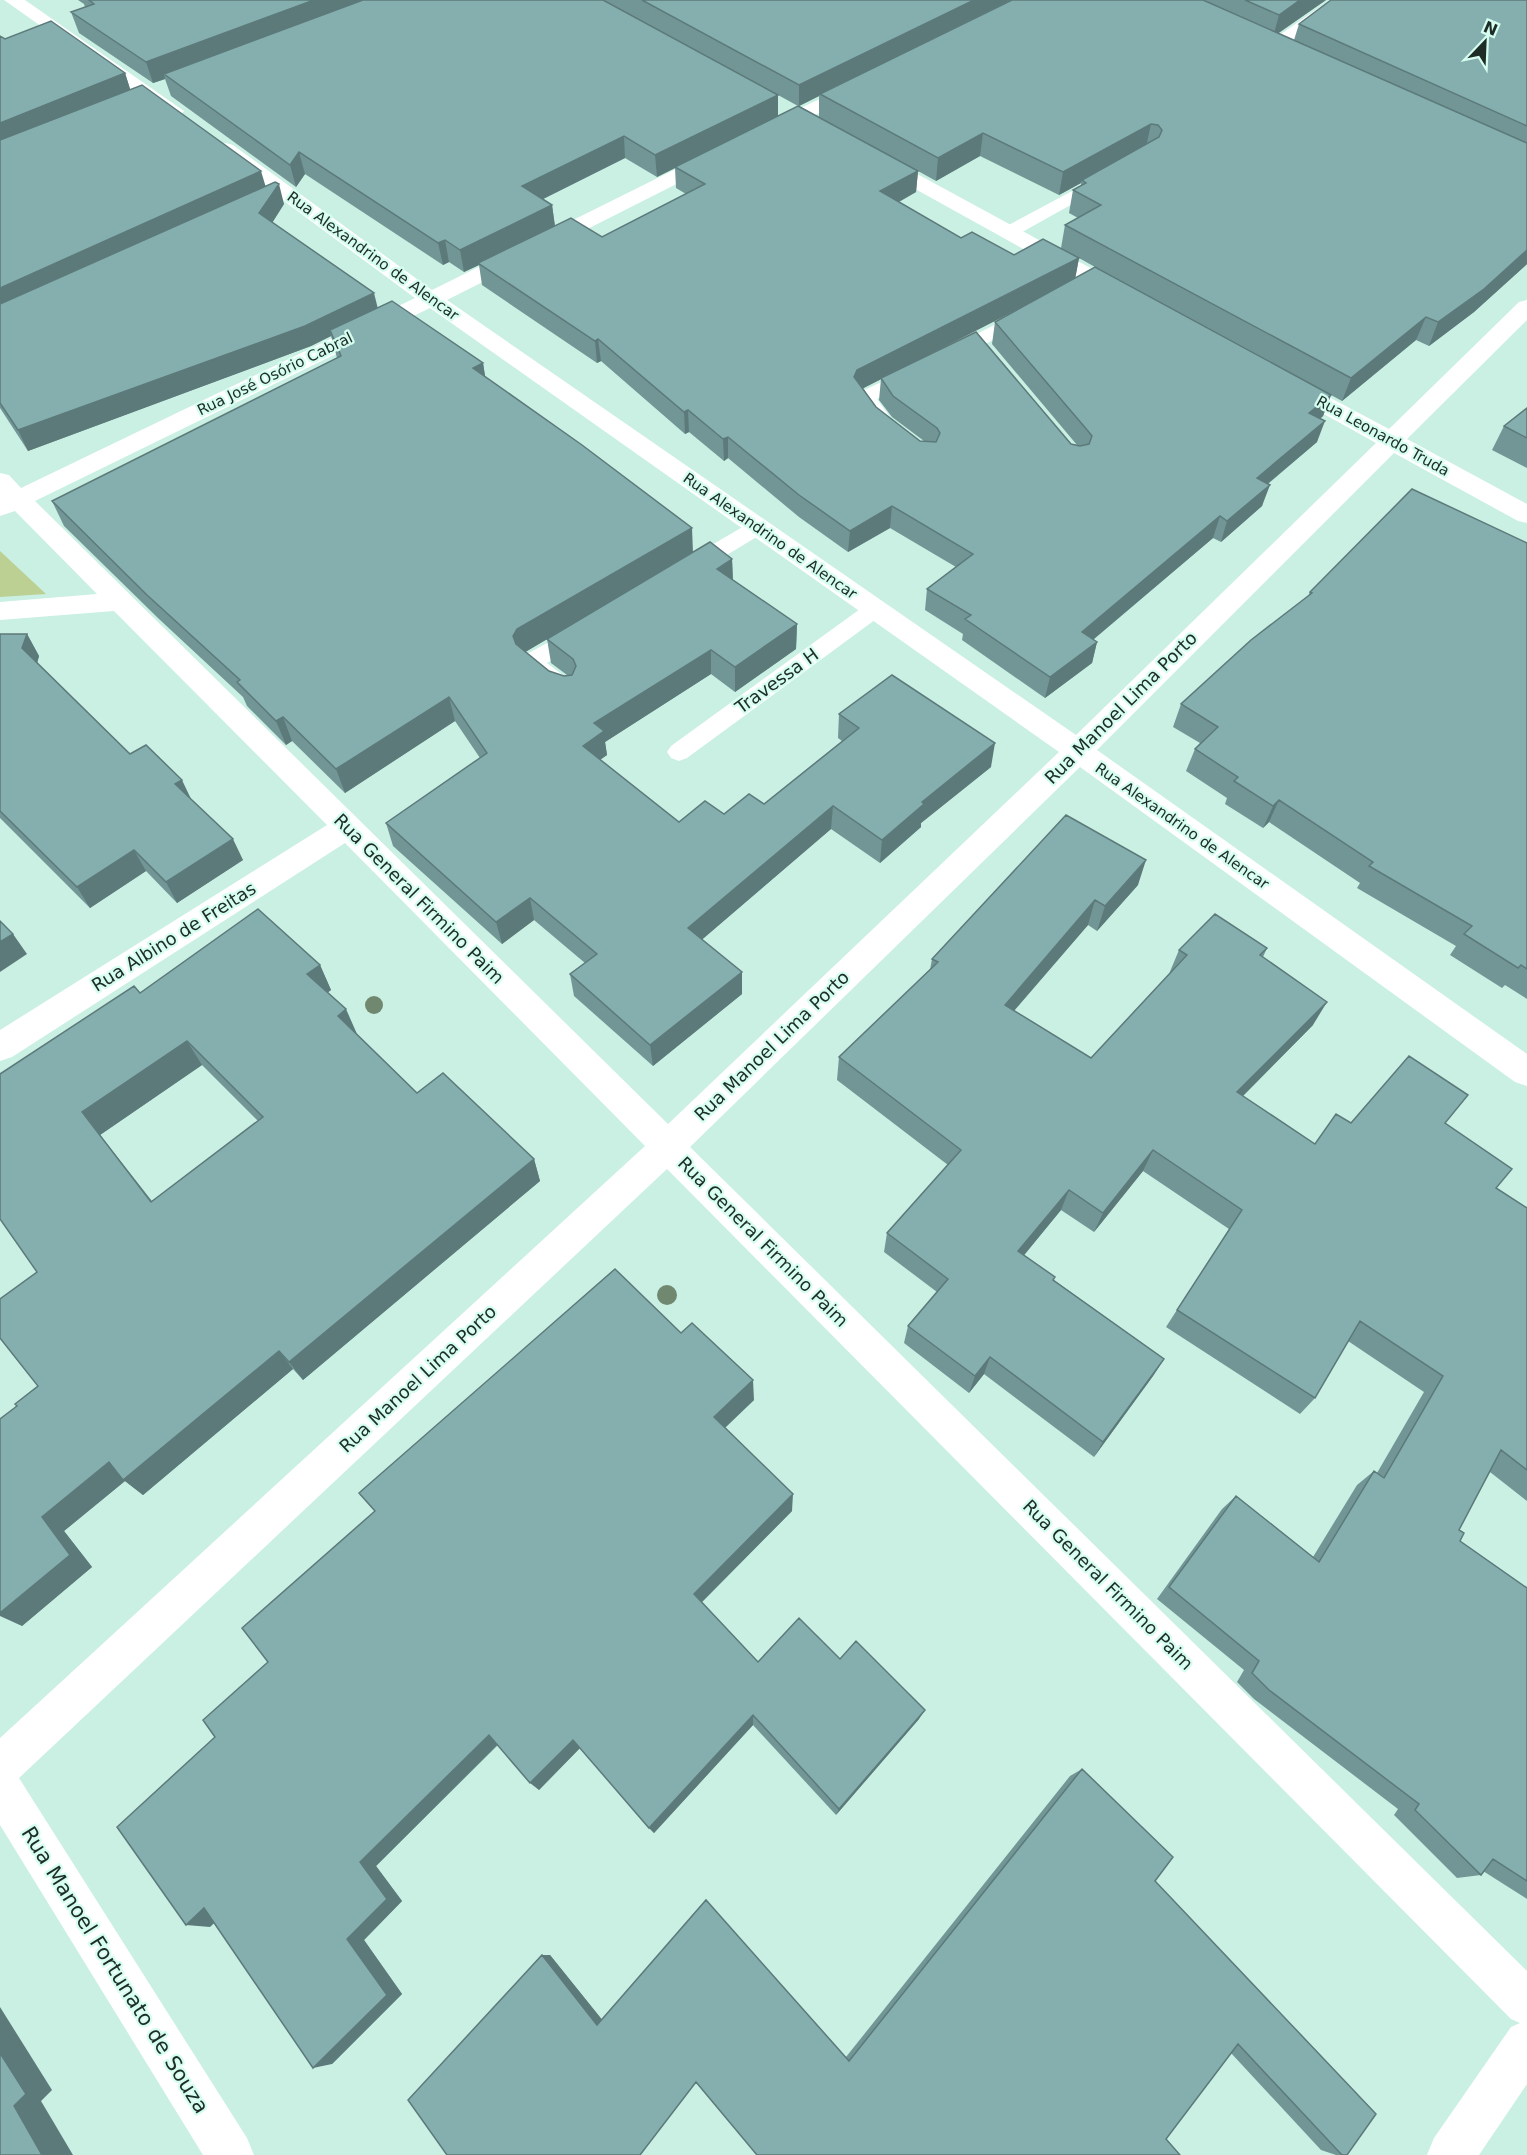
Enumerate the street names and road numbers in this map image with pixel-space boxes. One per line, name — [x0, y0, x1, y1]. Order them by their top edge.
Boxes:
street label: Rua Alexandrino de Alencar — [284, 188, 463, 325]
street label: Rua José Osório Cabral — [194, 329, 356, 419]
street label: Rua Leonardo Truda — [1313, 392, 1453, 480]
street label: Rua Alexandrino de Alencar — [680, 469, 861, 603]
street label: Rua Manoel Lima Porto — [1040, 627, 1201, 788]
street label: Travessa H — [730, 643, 822, 718]
street label: Rua Alexandrino de Alencar — [1092, 759, 1273, 893]
street label: Rua General Firmino Paim — [330, 809, 509, 988]
street label: Rua Albino de Freitas — [88, 877, 260, 996]
street label: Rua Manoel Lima Porto — [690, 966, 853, 1125]
street label: Rua General Firmino Paim — [674, 1152, 853, 1331]
street label: Rua Manoel Lima Porto — [335, 1300, 500, 1457]
street label: Rua General Firmino Paim — [1019, 1495, 1198, 1674]
street label: Rua Manoel Fortunato de Souza — [16, 1822, 214, 2118]

